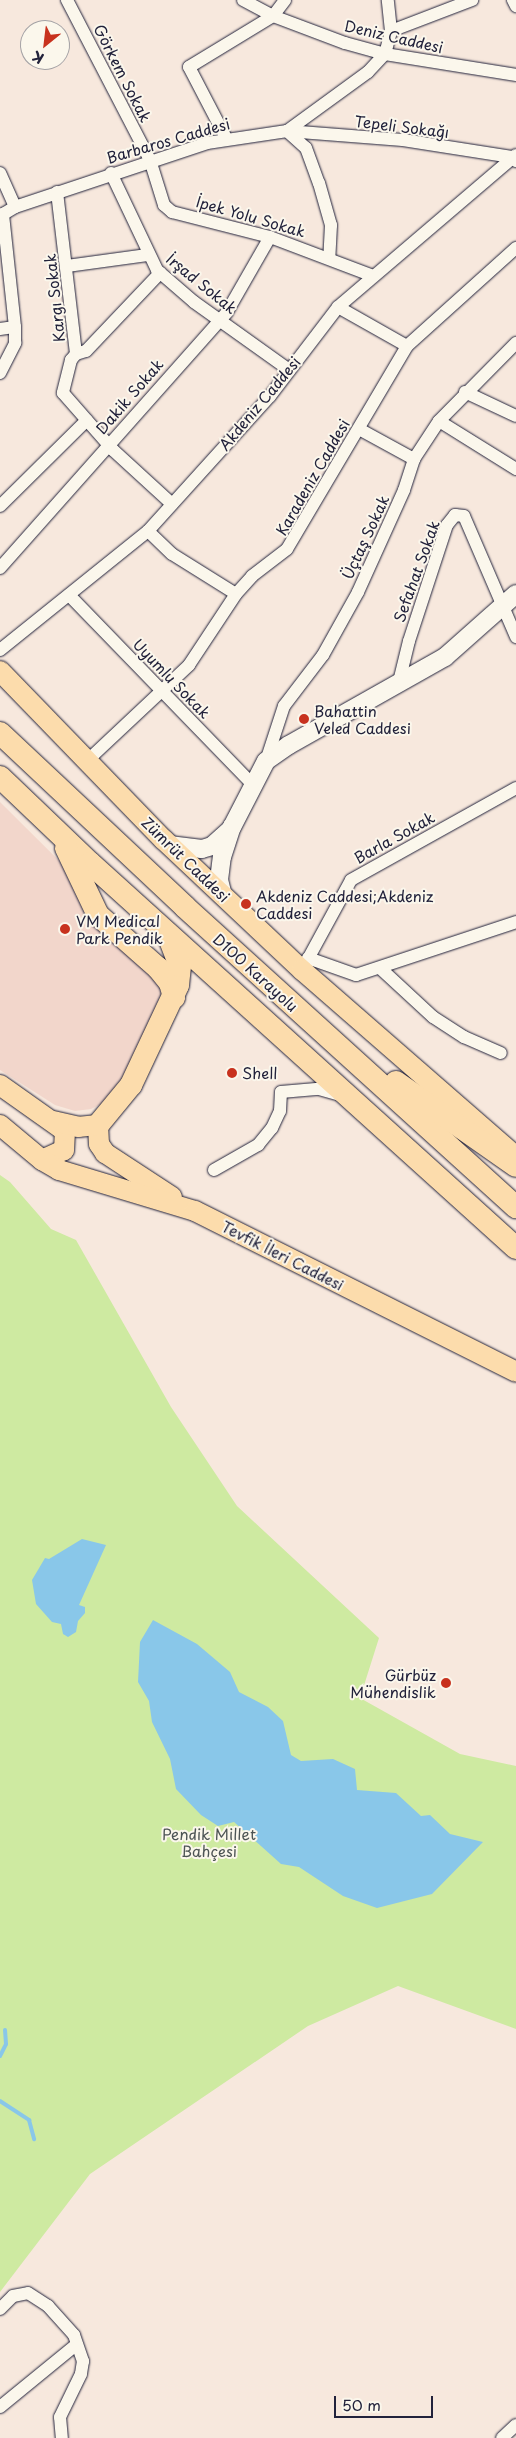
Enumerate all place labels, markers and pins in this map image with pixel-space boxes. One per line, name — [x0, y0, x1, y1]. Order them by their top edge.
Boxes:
place label: Bahattin Veled Caddesi — [314, 701, 413, 736]
marker: Bahattin Veled Caddesi — [298, 713, 310, 725]
place label: Akdeniz Caddesi;Akdeni̇z Caddesi̇ — [256, 886, 434, 921]
marker: Akdeniz Caddesi;Akdeni̇z Caddesi̇ — [240, 898, 252, 910]
place label: VM Medical Park Pendik — [76, 911, 163, 946]
marker: VM Medical Park Pendik — [58, 922, 72, 936]
place label: Shell — [242, 1064, 277, 1082]
marker: Shell — [226, 1067, 238, 1079]
place label: Gürbüz Mühendislik — [350, 1665, 436, 1700]
marker: Gürbüz Mühendislik — [440, 1677, 452, 1689]

